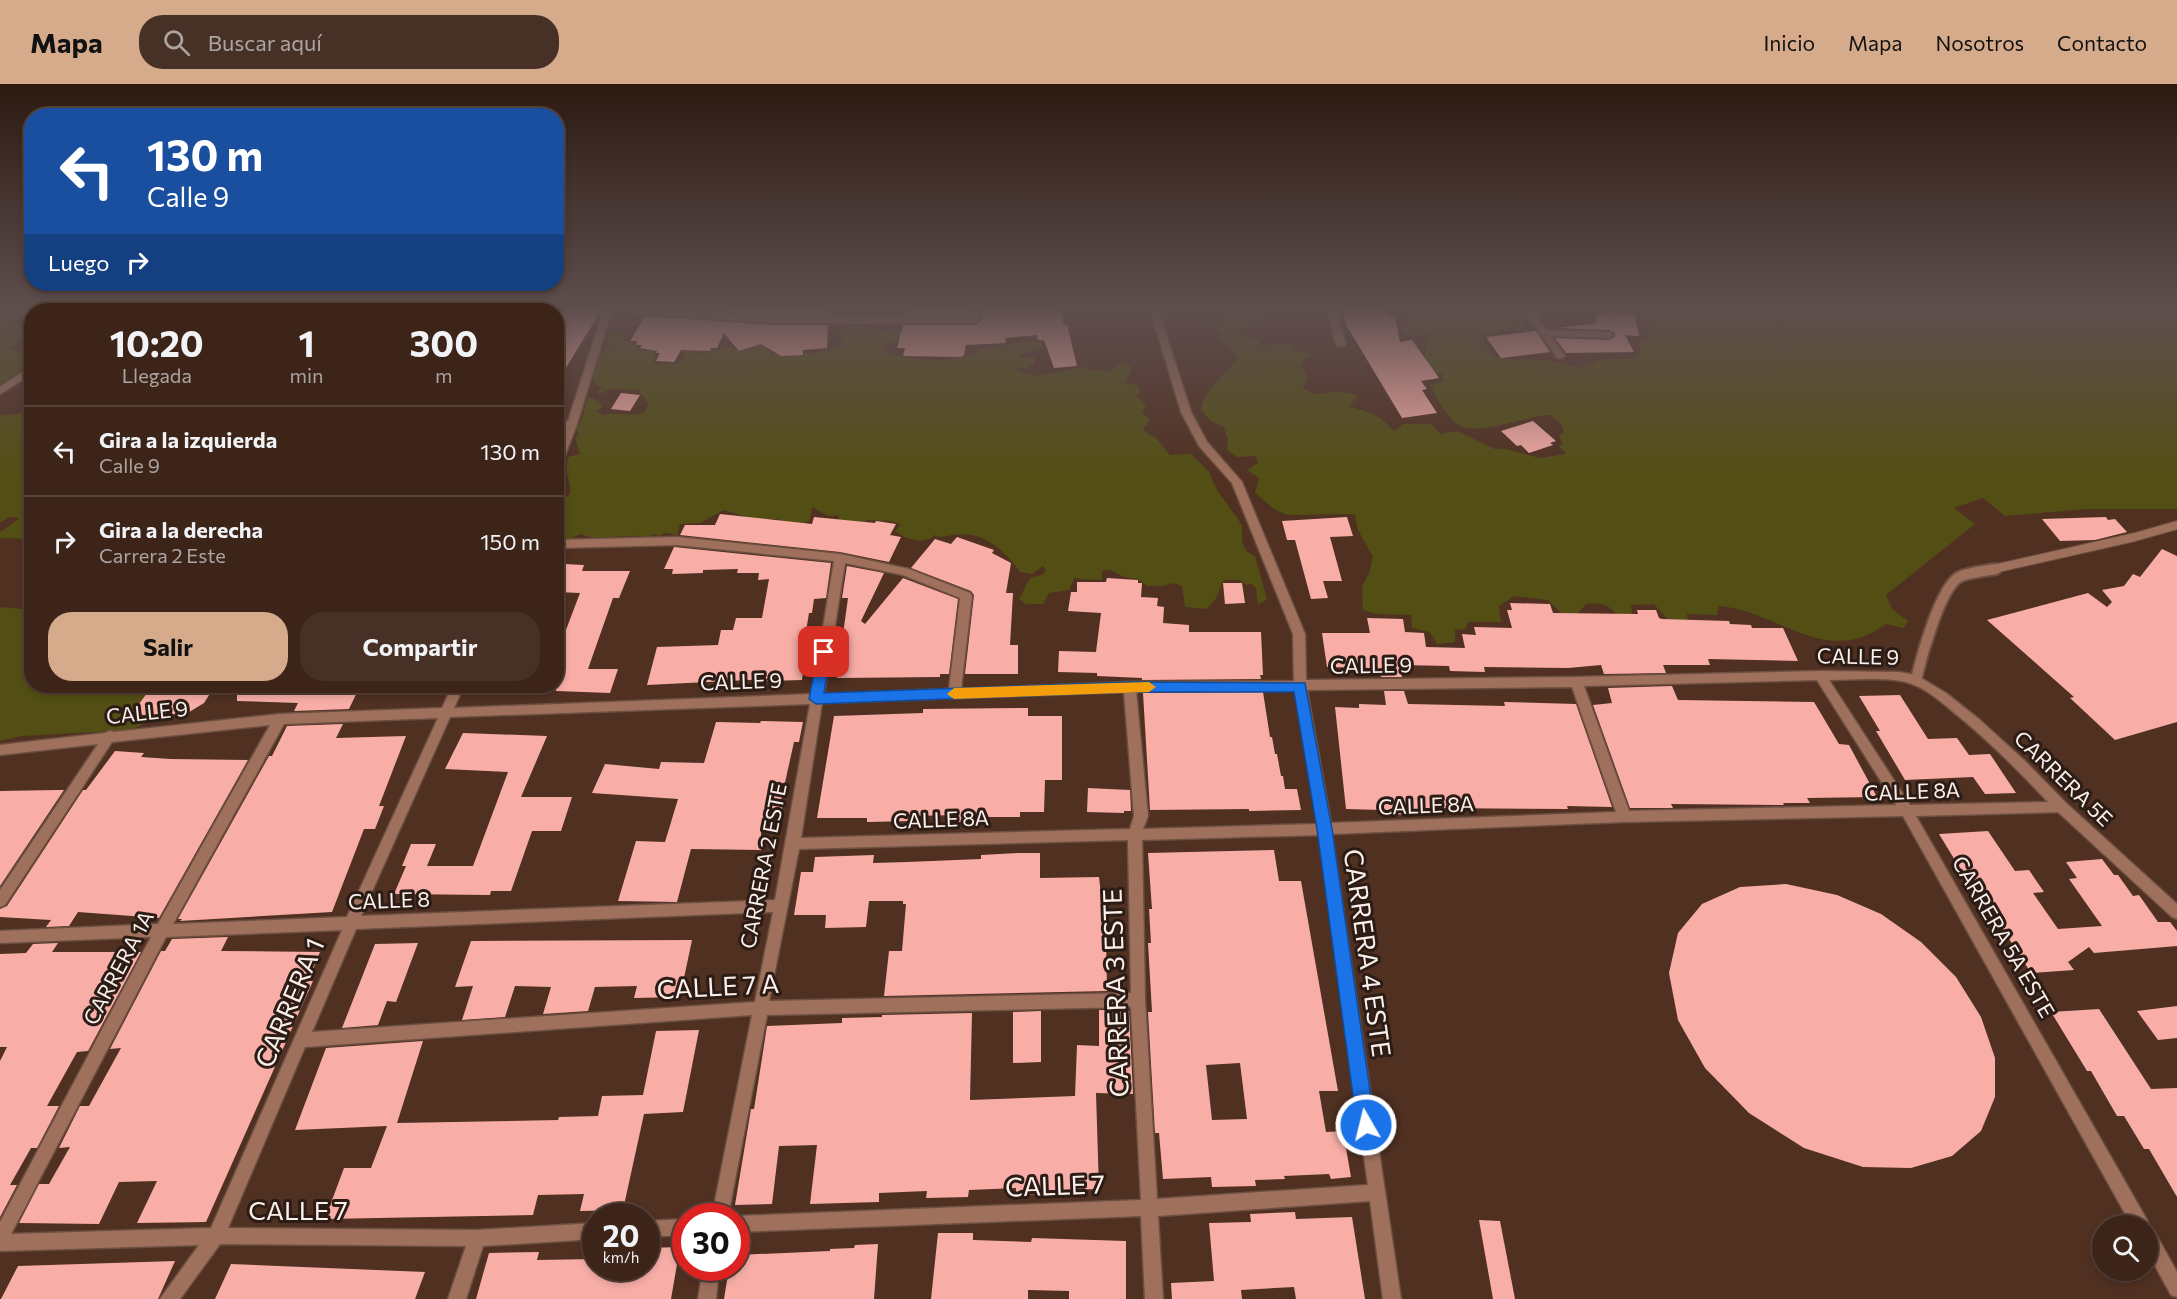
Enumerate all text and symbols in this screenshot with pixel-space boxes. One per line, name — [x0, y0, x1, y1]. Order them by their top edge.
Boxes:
search box — [139, 15, 559, 69]
text: Mapa — [30, 25, 103, 59]
icon: search — [160, 26, 193, 59]
text: Buscar aquí — [208, 29, 322, 56]
text: Inicio — [1763, 30, 1815, 55]
text: Mapa — [1848, 30, 1902, 55]
text: Nosotros — [1935, 30, 2024, 55]
text: Contacto — [2057, 30, 2147, 55]
text: 130 m — [147, 128, 263, 180]
icon: left — [48, 132, 126, 210]
text: Calle 9 — [147, 180, 229, 213]
icon: right — [121, 246, 154, 279]
text: Luego — [48, 249, 109, 276]
text: 10:20 — [110, 320, 204, 364]
text: 1 — [298, 320, 315, 364]
text: 300 — [409, 320, 478, 364]
text: Llegada — [122, 363, 192, 387]
text: min — [290, 363, 324, 387]
text: m — [435, 363, 453, 387]
text: Gira a la izquierda — [99, 426, 277, 453]
icon: left — [48, 435, 81, 468]
text: 130 m — [480, 438, 540, 465]
text: Calle 9 — [99, 453, 160, 477]
text: Gira a la derecha — [99, 516, 263, 543]
icon: right — [48, 525, 81, 558]
text: 150 m — [480, 528, 540, 555]
text: Carrera 2 Este — [99, 543, 226, 567]
button: Salir — [48, 612, 288, 681]
button: Compartir — [300, 612, 540, 681]
pin — [798, 626, 849, 677]
icon: arrive — [807, 635, 840, 668]
street label: CALLE 9 — [1817, 642, 1899, 669]
street label: CALLE 9 — [1330, 651, 1412, 678]
street label: CALLE 9 — [699, 667, 782, 694]
street label: CALLE 9 — [105, 695, 189, 728]
street label: CARRERA 5E — [2010, 725, 2118, 831]
street label: CALLE 8A — [1863, 776, 1960, 805]
street label: CARRERA 2 ESTE — [734, 781, 791, 951]
street label: CALLE 8A — [1377, 790, 1474, 819]
street label: CALLE 8A — [892, 804, 989, 833]
street label: CARRERA 4 ESTE — [1339, 847, 1398, 1059]
street label: CARRERA 5A ESTE — [1948, 851, 2061, 1022]
street label: CALLE 8 — [347, 886, 430, 913]
street label: CARRERA 3 ESTE — [1095, 888, 1134, 1098]
street label: CARRERA 1A — [77, 906, 158, 1029]
street label: CARRERA 1 — [247, 933, 330, 1072]
street label: CALLE 7 A — [656, 967, 780, 1004]
position arrow — [1334, 1093, 1398, 1157]
street label: CALLE 7 — [1005, 1167, 1105, 1202]
street label: CALLE 7 — [248, 1194, 348, 1225]
speed limit sign: 30 — [672, 1203, 750, 1281]
map controls — [2092, 1215, 2158, 1281]
button: search — [2092, 1215, 2158, 1281]
text: 20 — [603, 1216, 639, 1253]
text: km/h — [603, 1248, 639, 1266]

